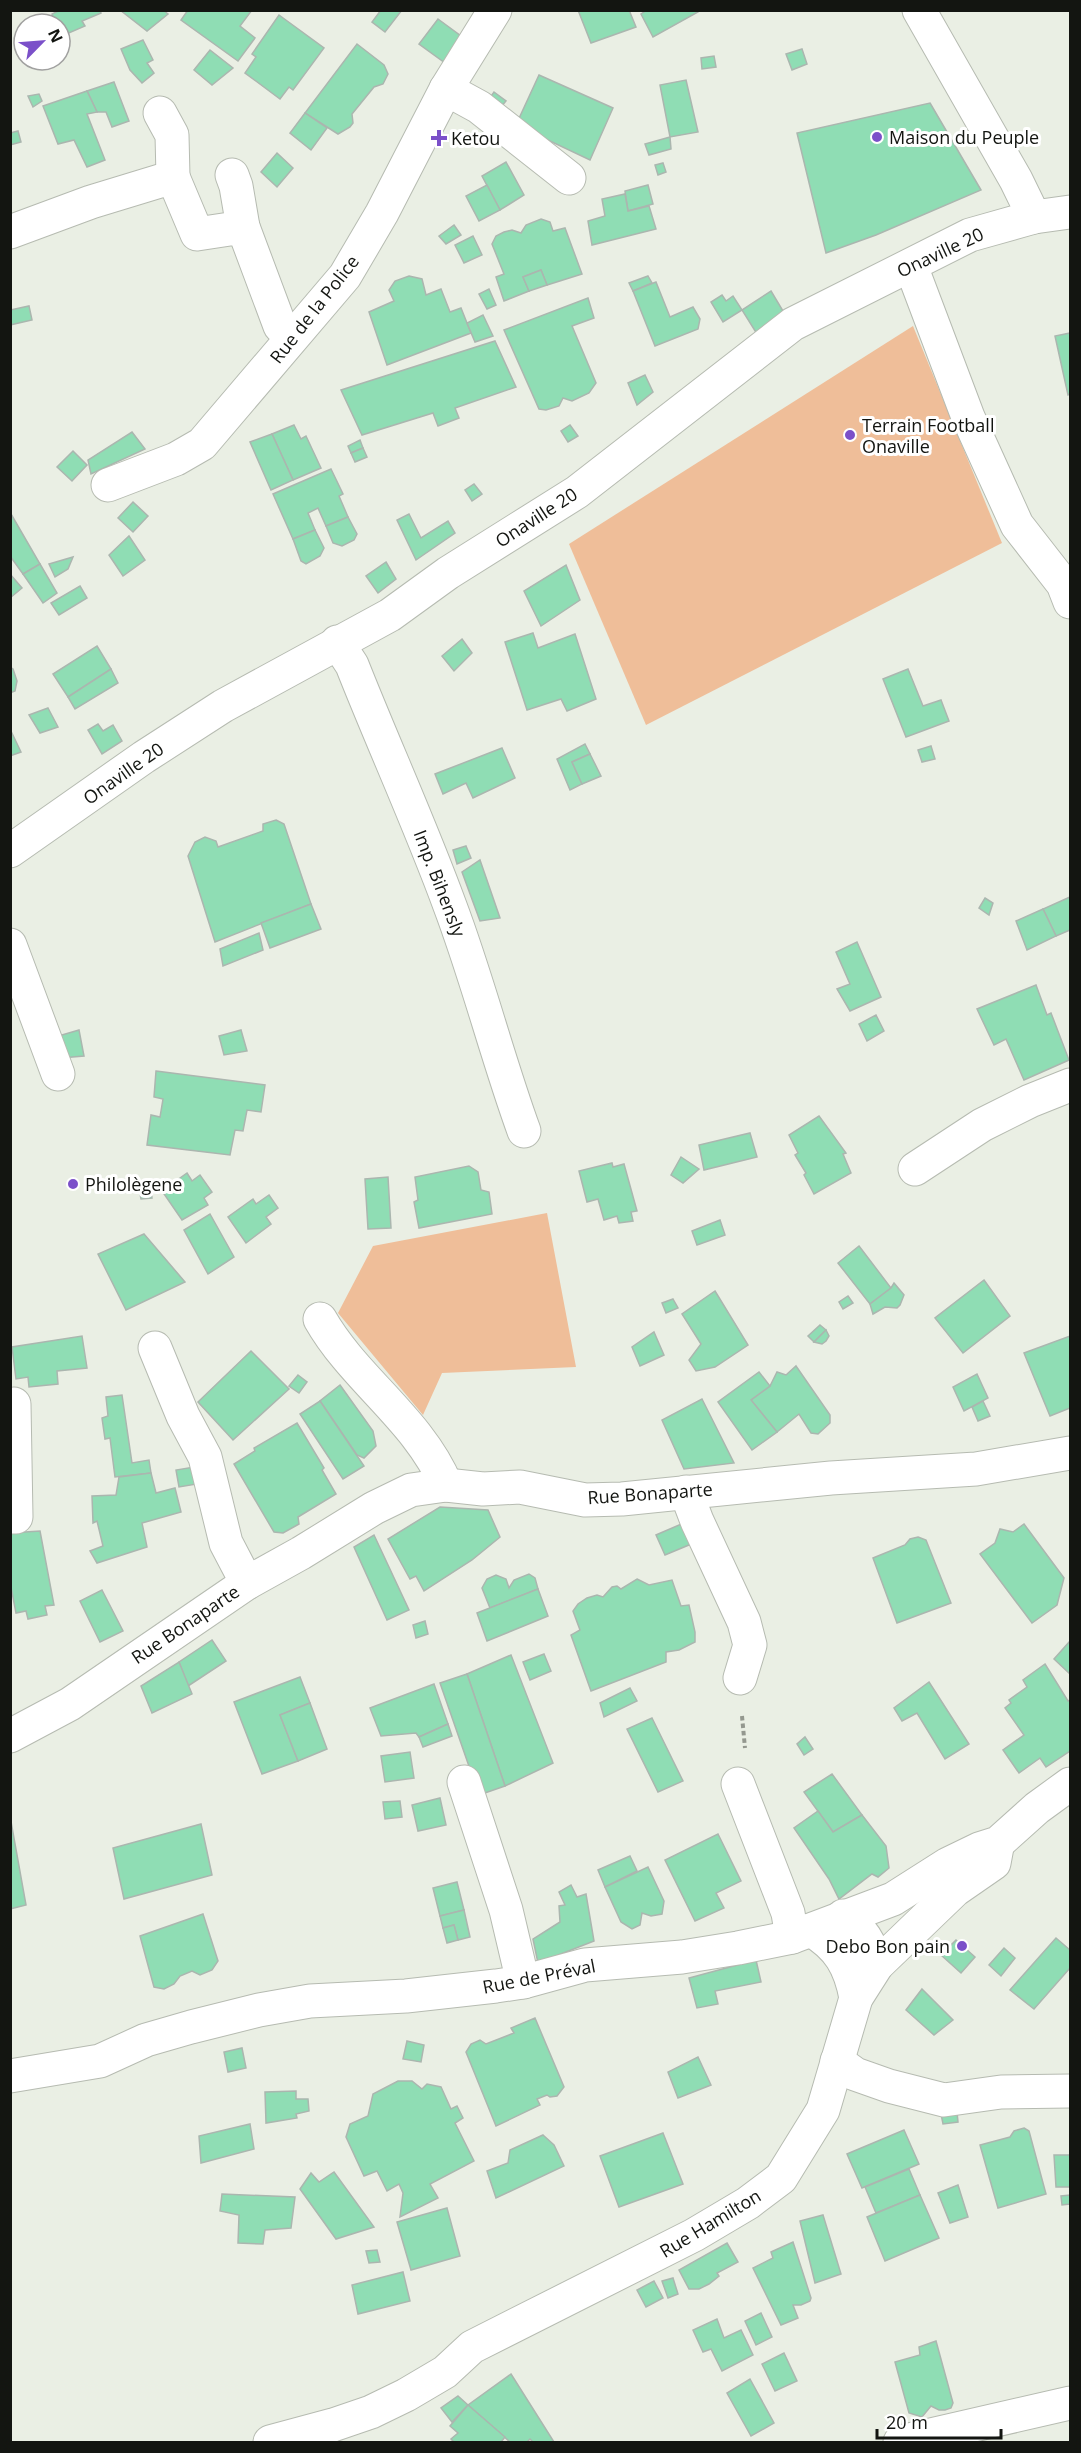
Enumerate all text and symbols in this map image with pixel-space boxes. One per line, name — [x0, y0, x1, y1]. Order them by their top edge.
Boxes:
north arrow — [12, 12, 72, 72]
text: N — [43, 25, 68, 46]
place label: Maison du Peuple — [889, 125, 1039, 149]
place label: Ketou — [451, 126, 500, 150]
marker: Maison du Peuple — [870, 130, 884, 144]
marker: Ketou — [432, 131, 446, 145]
street label: Onaville 20 — [893, 221, 987, 283]
street label: Rue de la Police — [264, 250, 364, 368]
place label: Terrain Football Onaville — [862, 413, 994, 458]
marker: Terrain Football Onaville — [843, 428, 857, 442]
street label: Onaville 20 — [490, 482, 582, 552]
street label: Onaville 20 — [78, 736, 168, 810]
street label: Imp. Bihensly — [409, 826, 472, 941]
place label: Philolègene — [85, 1172, 182, 1196]
marker: Philolègene — [66, 1177, 80, 1191]
street label: Rue Bonaparte — [587, 1477, 713, 1509]
street label: Rue Bonaparte — [126, 1579, 244, 1669]
place label: Debo Bon pain — [826, 1934, 950, 1958]
marker: Debo Bon pain — [955, 1939, 969, 1953]
street label: Rue de Préval — [480, 1953, 598, 1999]
street label: Rue Hamilton — [655, 2183, 765, 2263]
scale bar — [877, 2402, 1002, 2440]
text: 20 m — [886, 2410, 928, 2434]

